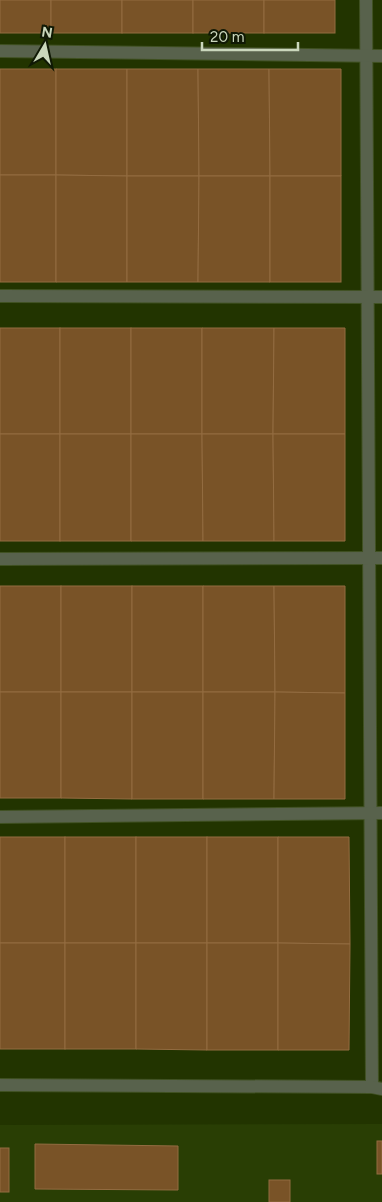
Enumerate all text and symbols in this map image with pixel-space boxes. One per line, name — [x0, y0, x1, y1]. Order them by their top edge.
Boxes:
north arrow — [20, 20, 70, 70]
scale bar — [202, 20, 298, 52]
text: N — [40, 23, 54, 42]
text: 20 m — [210, 28, 244, 46]

